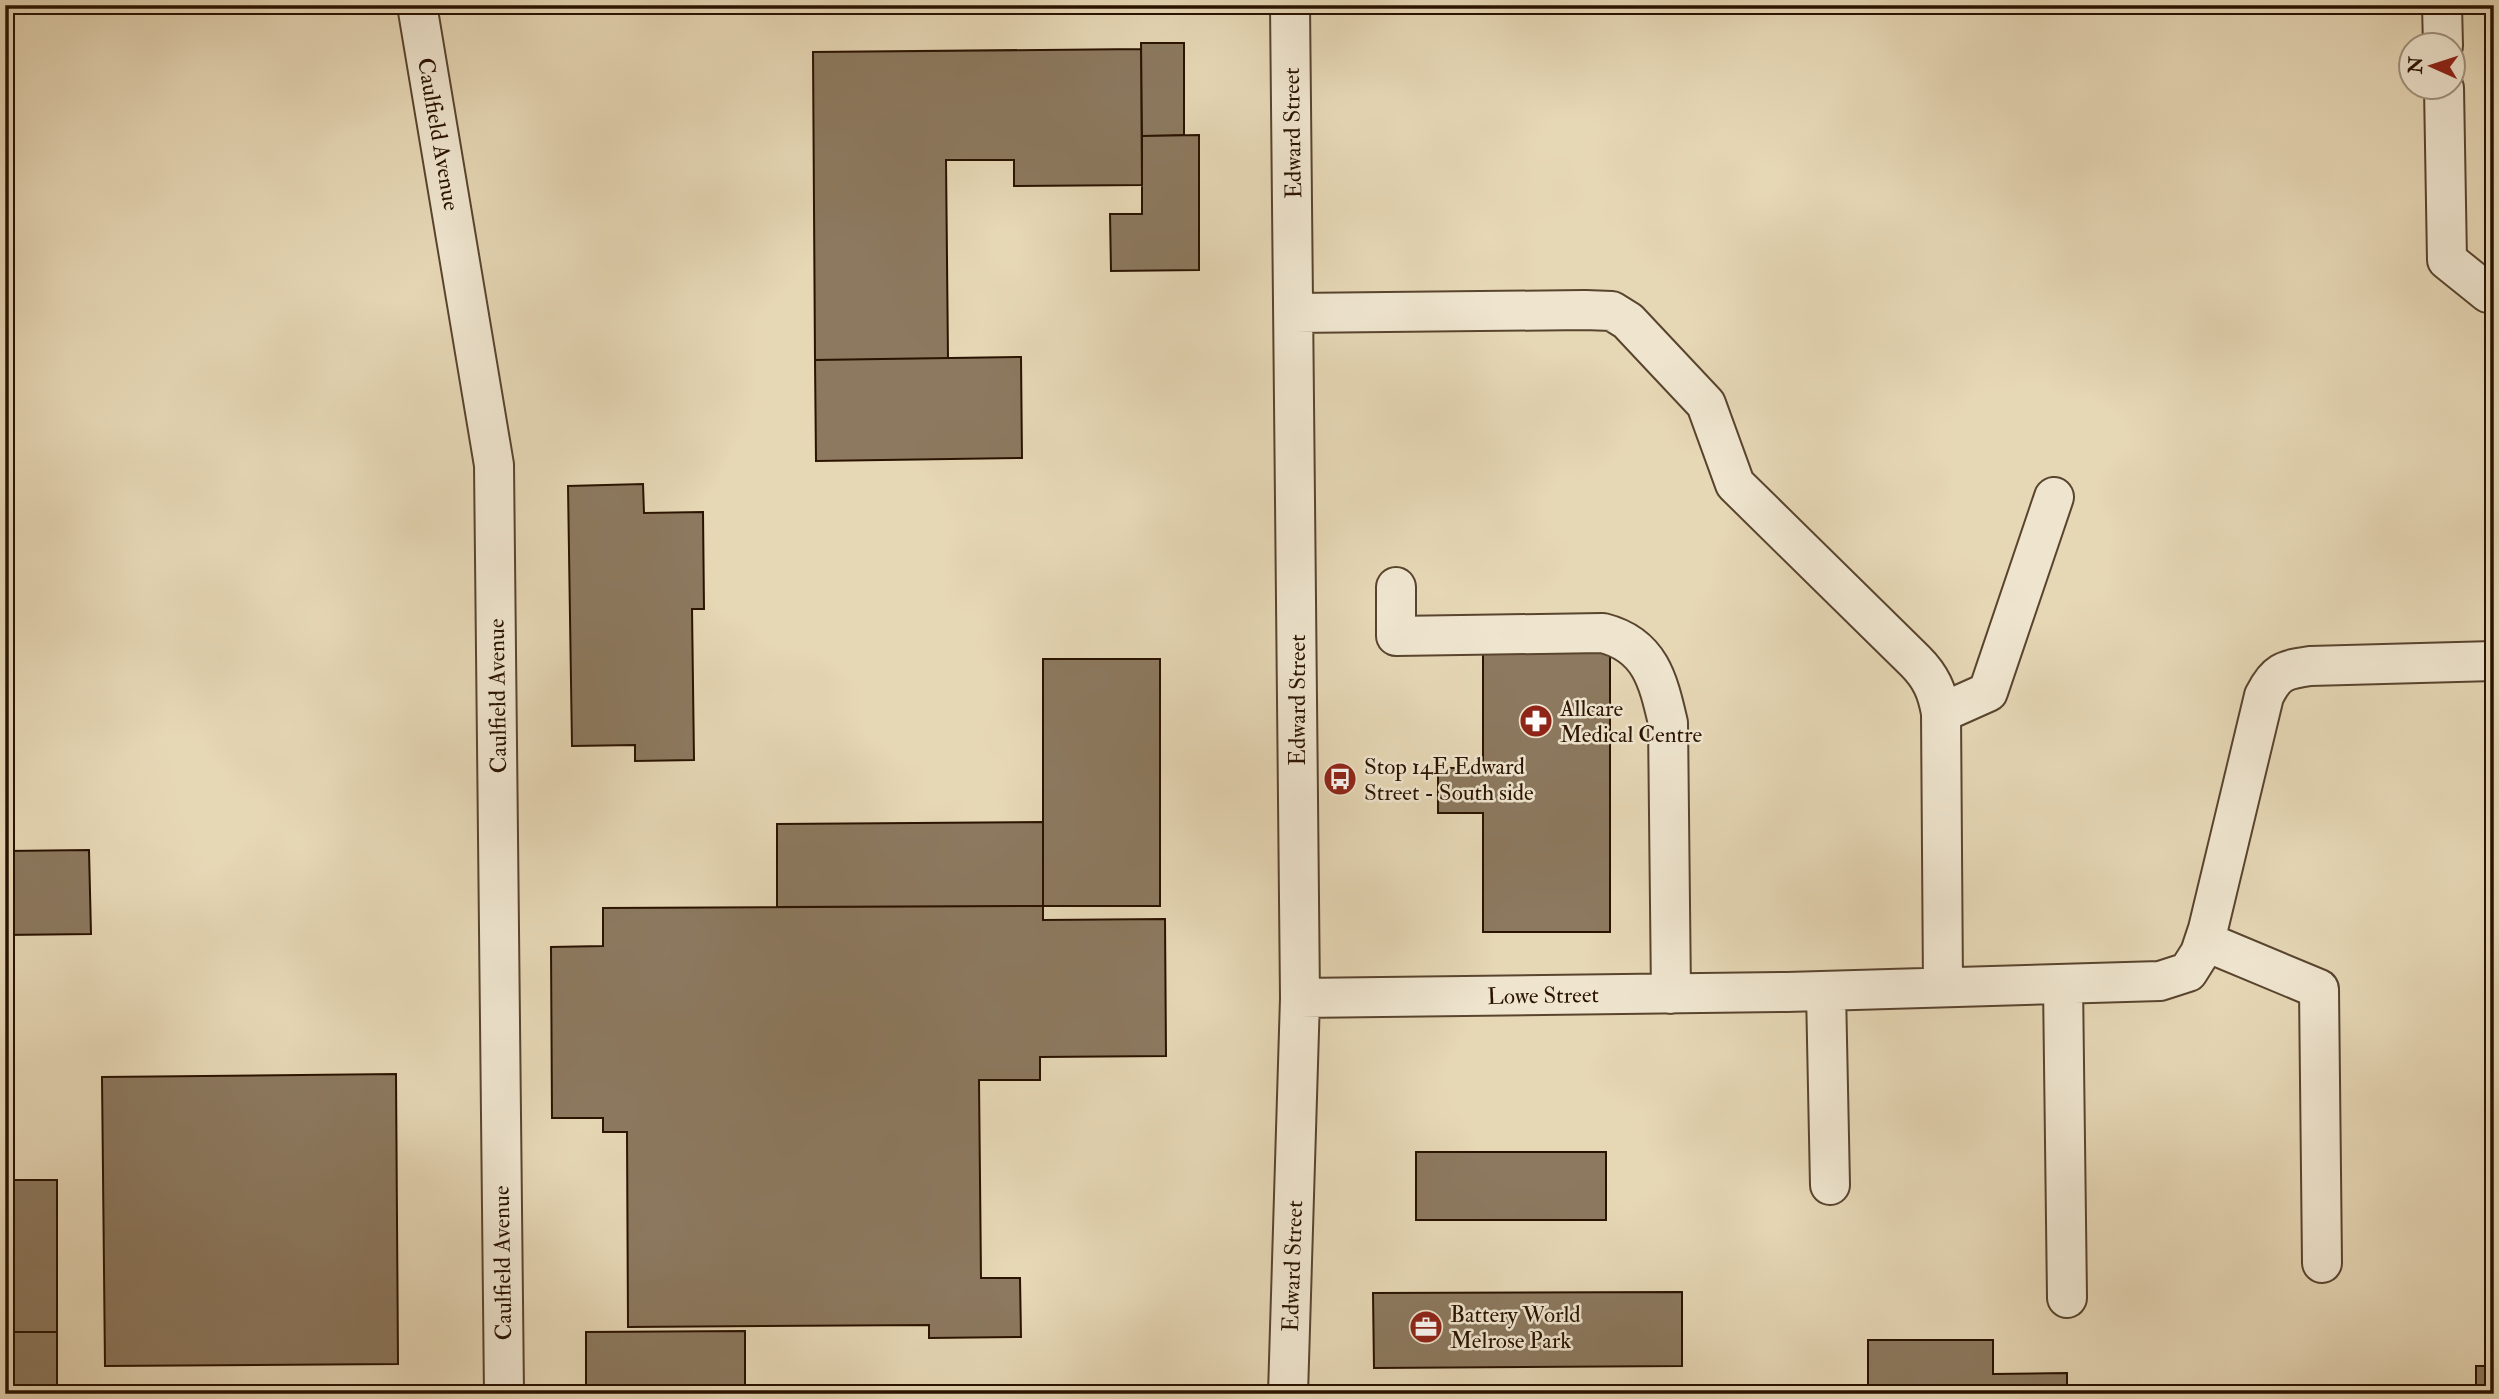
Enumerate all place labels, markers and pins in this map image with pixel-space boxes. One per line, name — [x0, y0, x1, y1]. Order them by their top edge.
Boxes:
place label: Allcare Medical Centre — [1559, 694, 1702, 749]
pharmacy icon: Allcare Medical Centre — [1517, 702, 1555, 740]
place label: Stop 14E Edward Street - South side — [1364, 752, 1534, 807]
bus stop icon: Stop 14E Edward Street - South side — [1321, 760, 1359, 798]
place label: Battery World Melrose Park — [1450, 1300, 1581, 1355]
office icon: Battery World Melrose Park — [1407, 1308, 1445, 1346]

